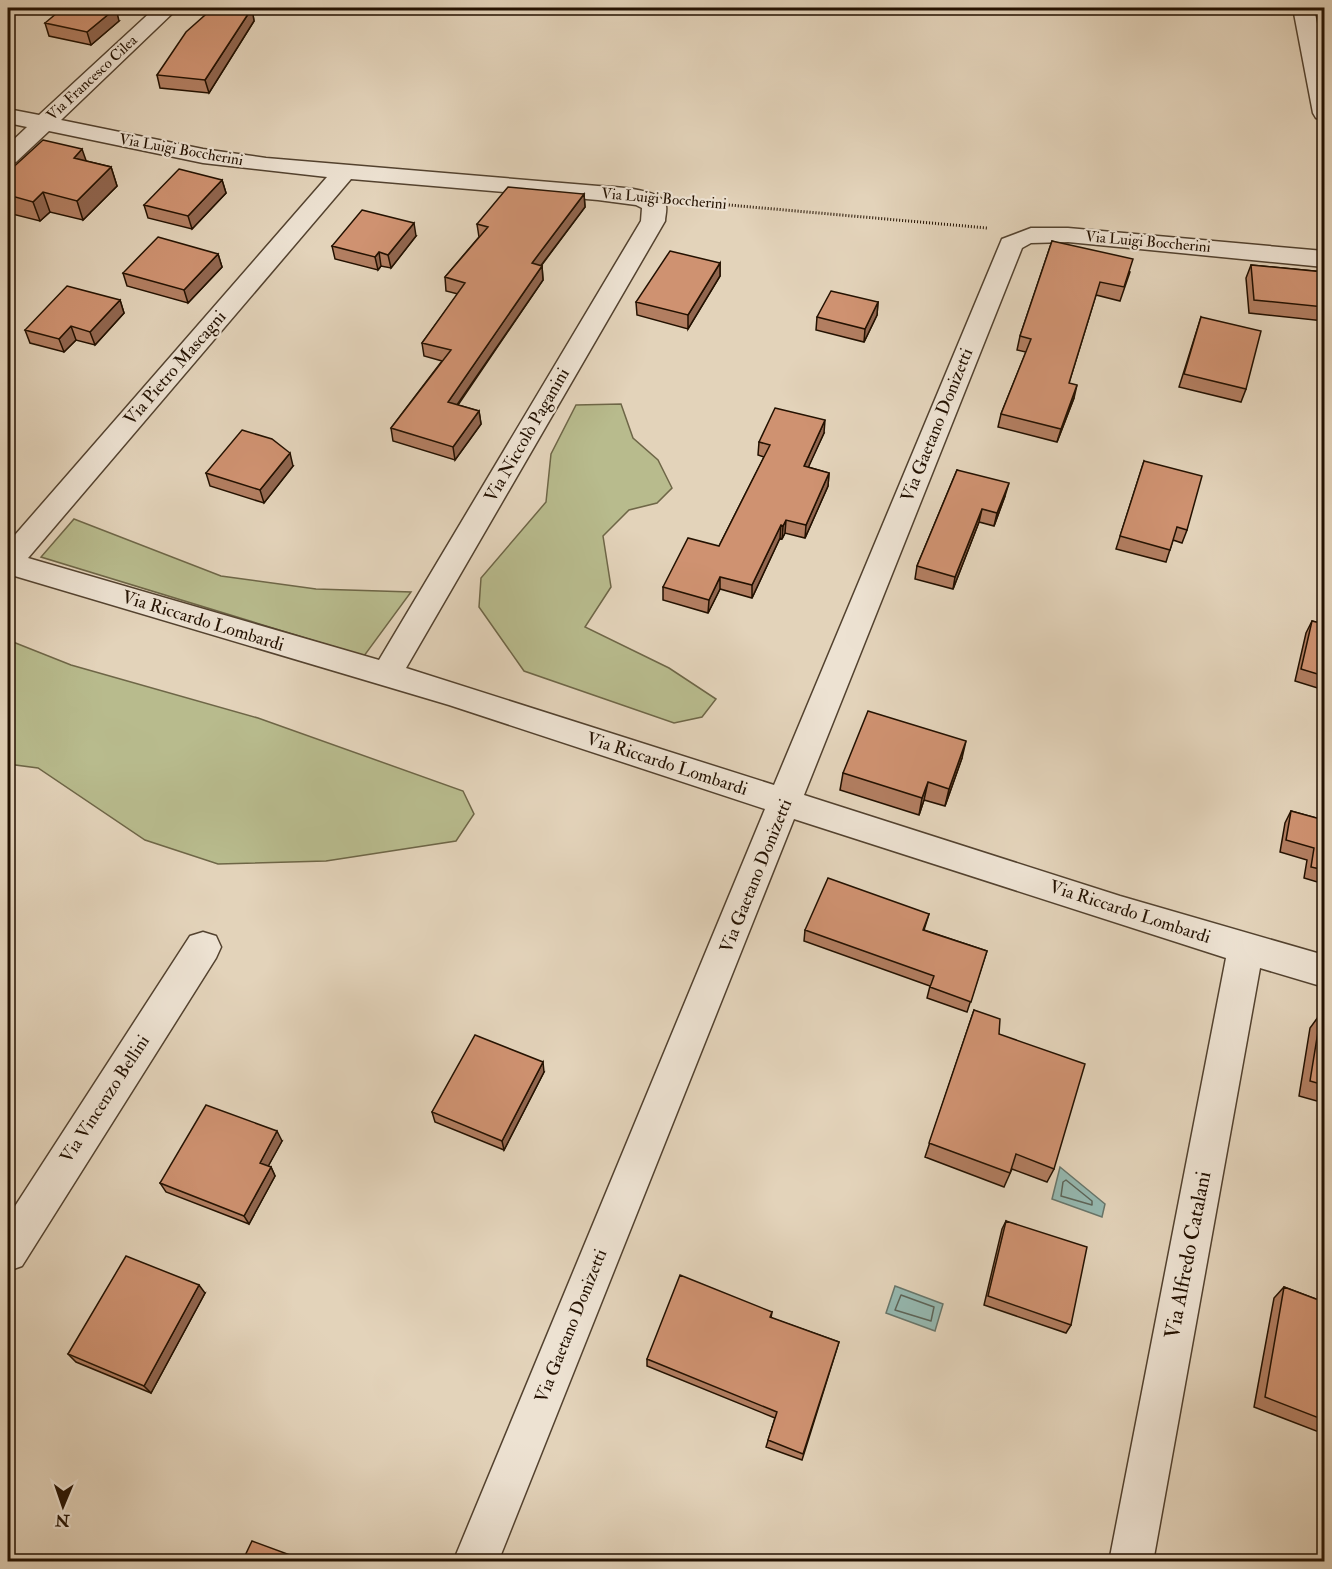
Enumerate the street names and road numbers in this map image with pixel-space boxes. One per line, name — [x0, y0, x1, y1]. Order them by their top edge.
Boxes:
street label: Via Francesco Cilea — [43, 30, 142, 125]
street label: Via Luigi Boccherini — [118, 130, 244, 170]
street label: Via Luigi Boccherini — [601, 184, 727, 214]
street label: Via Luigi Boccherini — [1085, 227, 1211, 257]
street label: Via Pietro Mascagni — [119, 306, 231, 430]
street label: Via Gaetano Donizetti — [896, 345, 978, 505]
street label: Via Niccolò Paganini — [479, 364, 575, 506]
street label: Via Riccardo Lombardi — [119, 585, 287, 657]
street label: Via Riccardo Lombardi — [583, 727, 751, 801]
street label: Via Gaetano Donizetti — [715, 796, 797, 956]
street label: Via Riccardo Lombardi — [1046, 875, 1214, 949]
street label: Via Vincenzo Bellini — [55, 1031, 155, 1167]
street label: Via Alfredo Catalani — [1159, 1169, 1218, 1341]
street label: Via Gaetano Donizetti — [530, 1246, 612, 1406]

